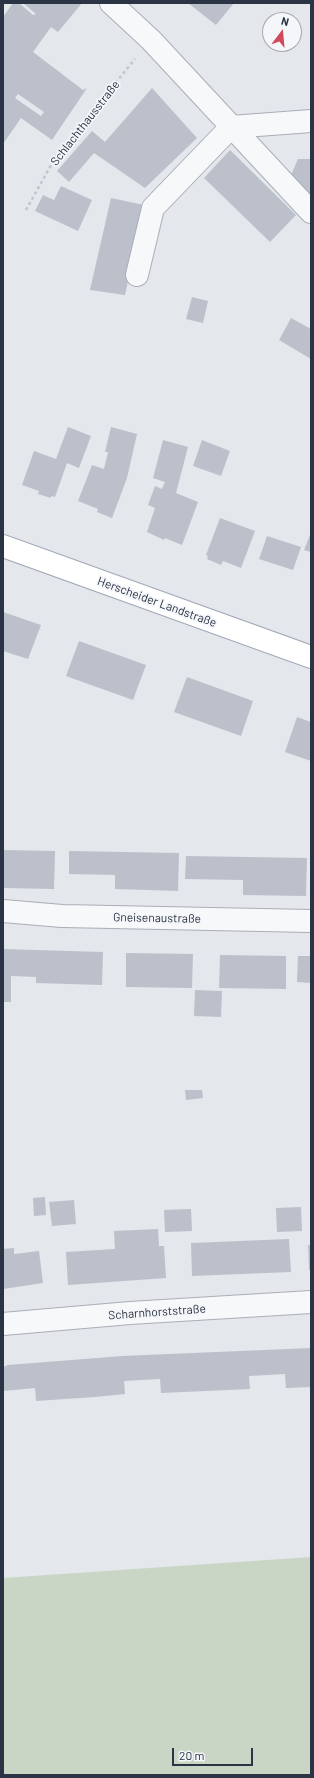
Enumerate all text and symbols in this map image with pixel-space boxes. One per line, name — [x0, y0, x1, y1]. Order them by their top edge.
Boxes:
north arrow — [262, 12, 302, 52]
text: N — [280, 14, 290, 28]
street label: Schlachthausstraße — [47, 78, 123, 168]
street label: Herscheider Landstraße — [95, 574, 219, 630]
street label: Gneisenaustraße — [113, 910, 201, 926]
street label: Scharnhorststraße — [108, 1301, 206, 1323]
scale bar — [174, 1740, 255, 1766]
text: 20 m — [179, 1748, 205, 1762]

